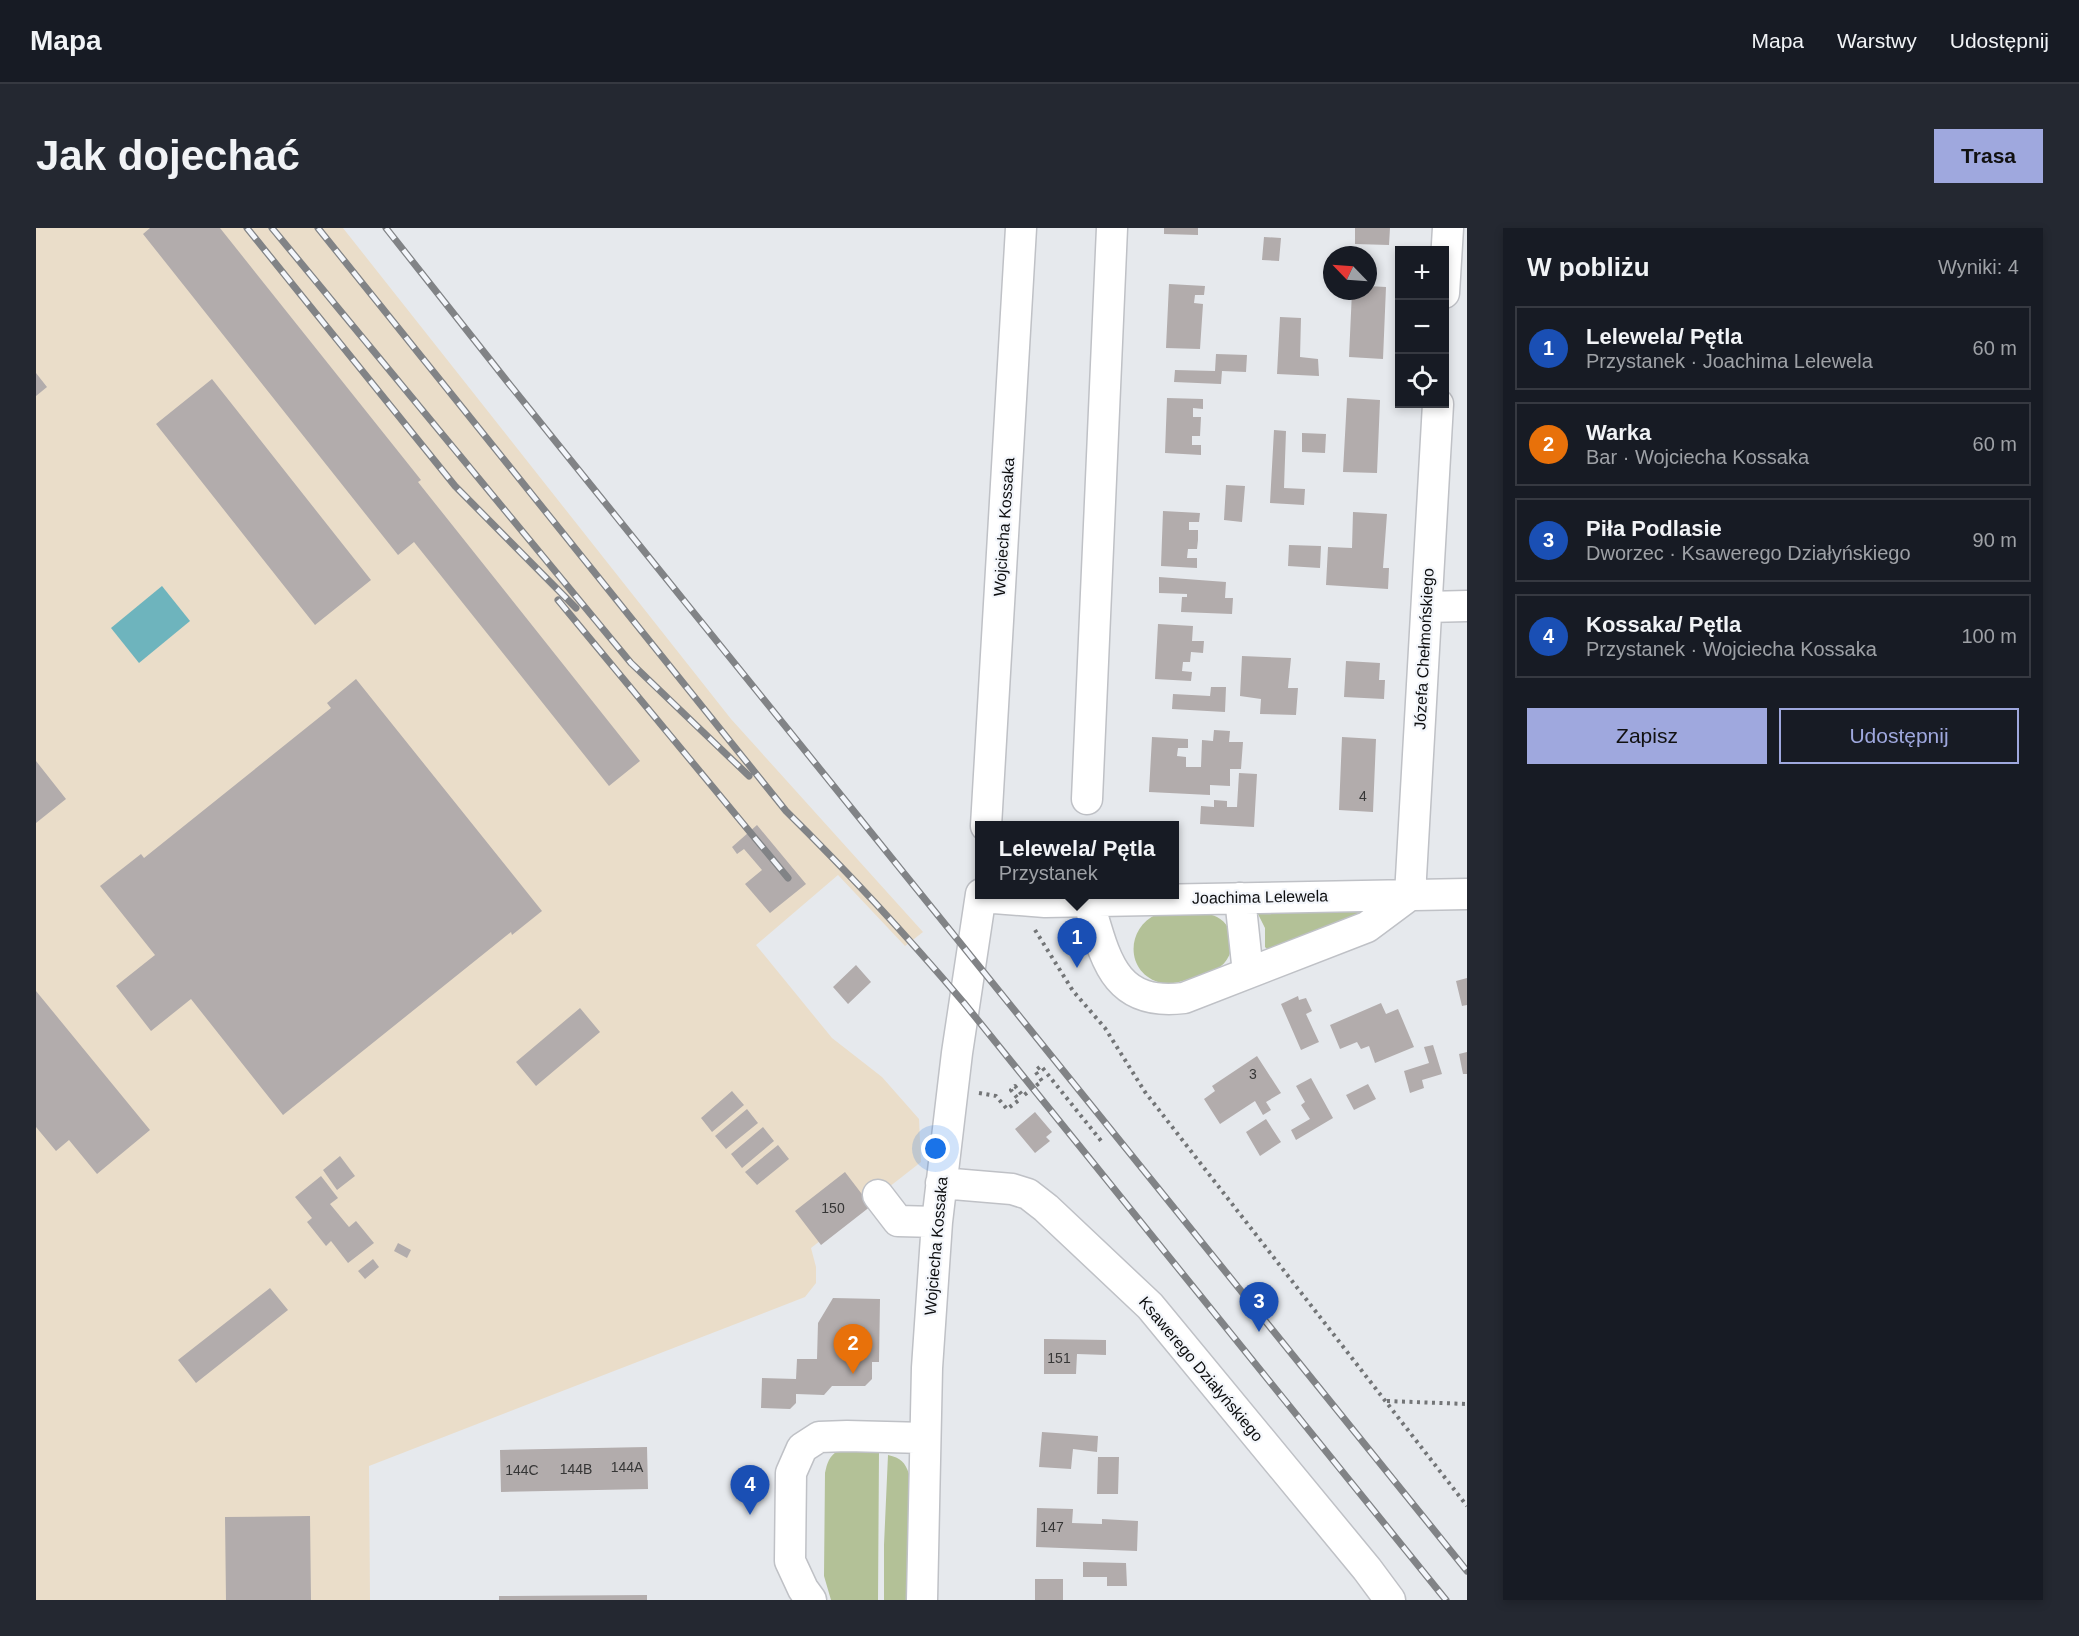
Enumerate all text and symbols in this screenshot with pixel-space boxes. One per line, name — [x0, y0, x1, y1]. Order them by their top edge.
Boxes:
text: Mapa — [30, 25, 102, 56]
text: Mapa — [1752, 29, 1804, 52]
text: Warstwy — [1837, 29, 1917, 52]
text: Udostępnij — [1950, 29, 2049, 52]
button: Trasa — [1934, 129, 2043, 183]
text: Jak dojechać — [36, 132, 300, 179]
north arrow — [1323, 246, 1377, 300]
map controls — [1395, 246, 1449, 408]
button: + — [1395, 246, 1449, 300]
text: W pobliżu — [1527, 252, 1650, 282]
text: Wyniki: 4 — [1938, 256, 2019, 278]
button: − — [1395, 300, 1449, 354]
text: Lelewela/ Pętla — [1586, 324, 1743, 349]
text: 1 — [1543, 337, 1554, 359]
text: 60 m — [1973, 337, 2017, 359]
text: Przystanek · Joachima Lelewela — [1586, 350, 1873, 372]
button: locate — [1395, 354, 1449, 408]
text: Warka — [1586, 420, 1651, 445]
text: 2 — [1543, 433, 1554, 455]
text: 60 m — [1973, 433, 2017, 455]
text: Bar · Wojciecha Kossaka — [1586, 446, 1809, 468]
street label: Wojciecha Kossaka — [991, 457, 1017, 597]
text: Piła Podlasie — [1586, 516, 1722, 541]
text: 3 — [1543, 529, 1554, 551]
text: 90 m — [1973, 529, 2017, 551]
text: Dworzec · Ksawerego Działyńskiego — [1586, 542, 1911, 564]
street label: Józefa Chełmońskiego — [1411, 568, 1437, 730]
text: Kossaka/ Pętla — [1586, 612, 1741, 637]
text: 4 — [1543, 625, 1554, 647]
text: 100 m — [1961, 625, 2017, 647]
text: Przystanek · Wojciecha Kossaka — [1586, 638, 1877, 660]
button: Zapisz — [1527, 708, 1767, 764]
button: Udostępnij — [1779, 708, 2019, 764]
house number: 4 — [1359, 788, 1367, 804]
popup — [975, 821, 1179, 899]
text: Lelewela/ Pętla — [999, 836, 1155, 861]
text: Przystanek — [999, 862, 1098, 884]
street label: Joachima Lelewela — [1192, 887, 1328, 907]
pin: 1 — [1058, 918, 1096, 968]
house number: 3 — [1249, 1066, 1257, 1082]
your location — [921, 1134, 950, 1163]
street label: Wojciecha Kossaka — [921, 1176, 951, 1316]
house number: 150 — [821, 1200, 845, 1216]
pin: 3 — [1240, 1282, 1278, 1332]
street label: Ksawerego Działyńskiego — [1136, 1293, 1266, 1445]
pin: 2 — [834, 1324, 872, 1374]
house number: 151 — [1047, 1350, 1071, 1366]
house number: 144A — [611, 1459, 644, 1475]
house number: 144B — [560, 1461, 592, 1477]
house number: 144C — [505, 1462, 539, 1478]
pin: 4 — [730, 1466, 770, 1515]
house number: 147 — [1040, 1519, 1064, 1535]

